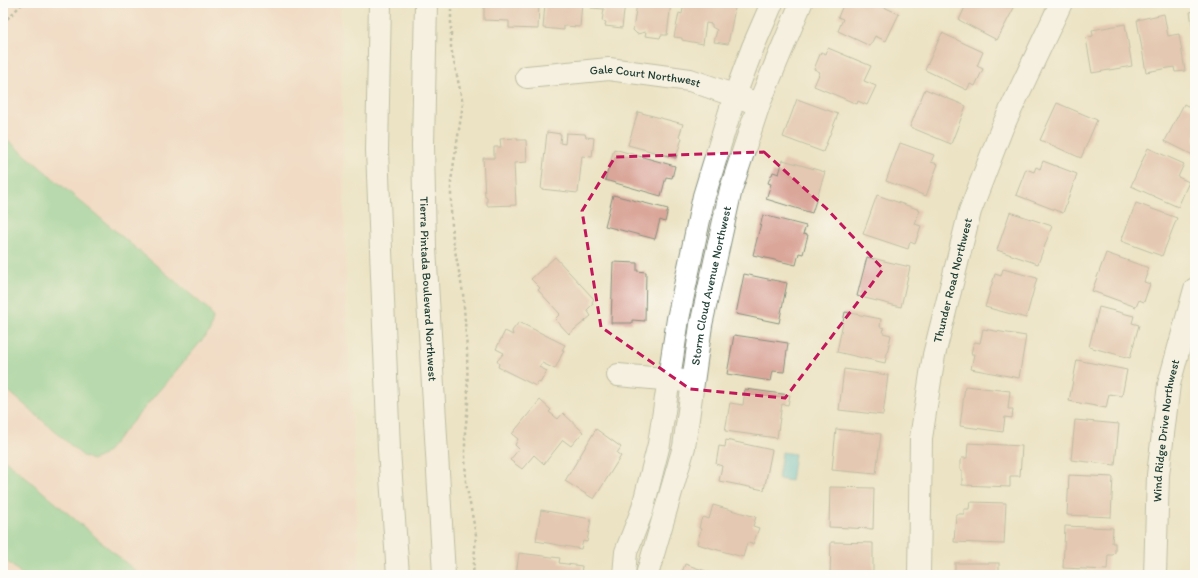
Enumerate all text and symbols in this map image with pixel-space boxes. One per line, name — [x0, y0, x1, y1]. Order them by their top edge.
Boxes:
street label: Gale Court Northwest — [589, 62, 703, 90]
street label: Tierra Pintada Boulevard Northwest — [417, 196, 440, 382]
street label: Storm Cloud Avenue Northwest — [688, 204, 734, 366]
street label: Thunder Road Northwest — [930, 216, 975, 344]
street label: Wind Ridge Drive Northwest — [1150, 357, 1183, 502]

